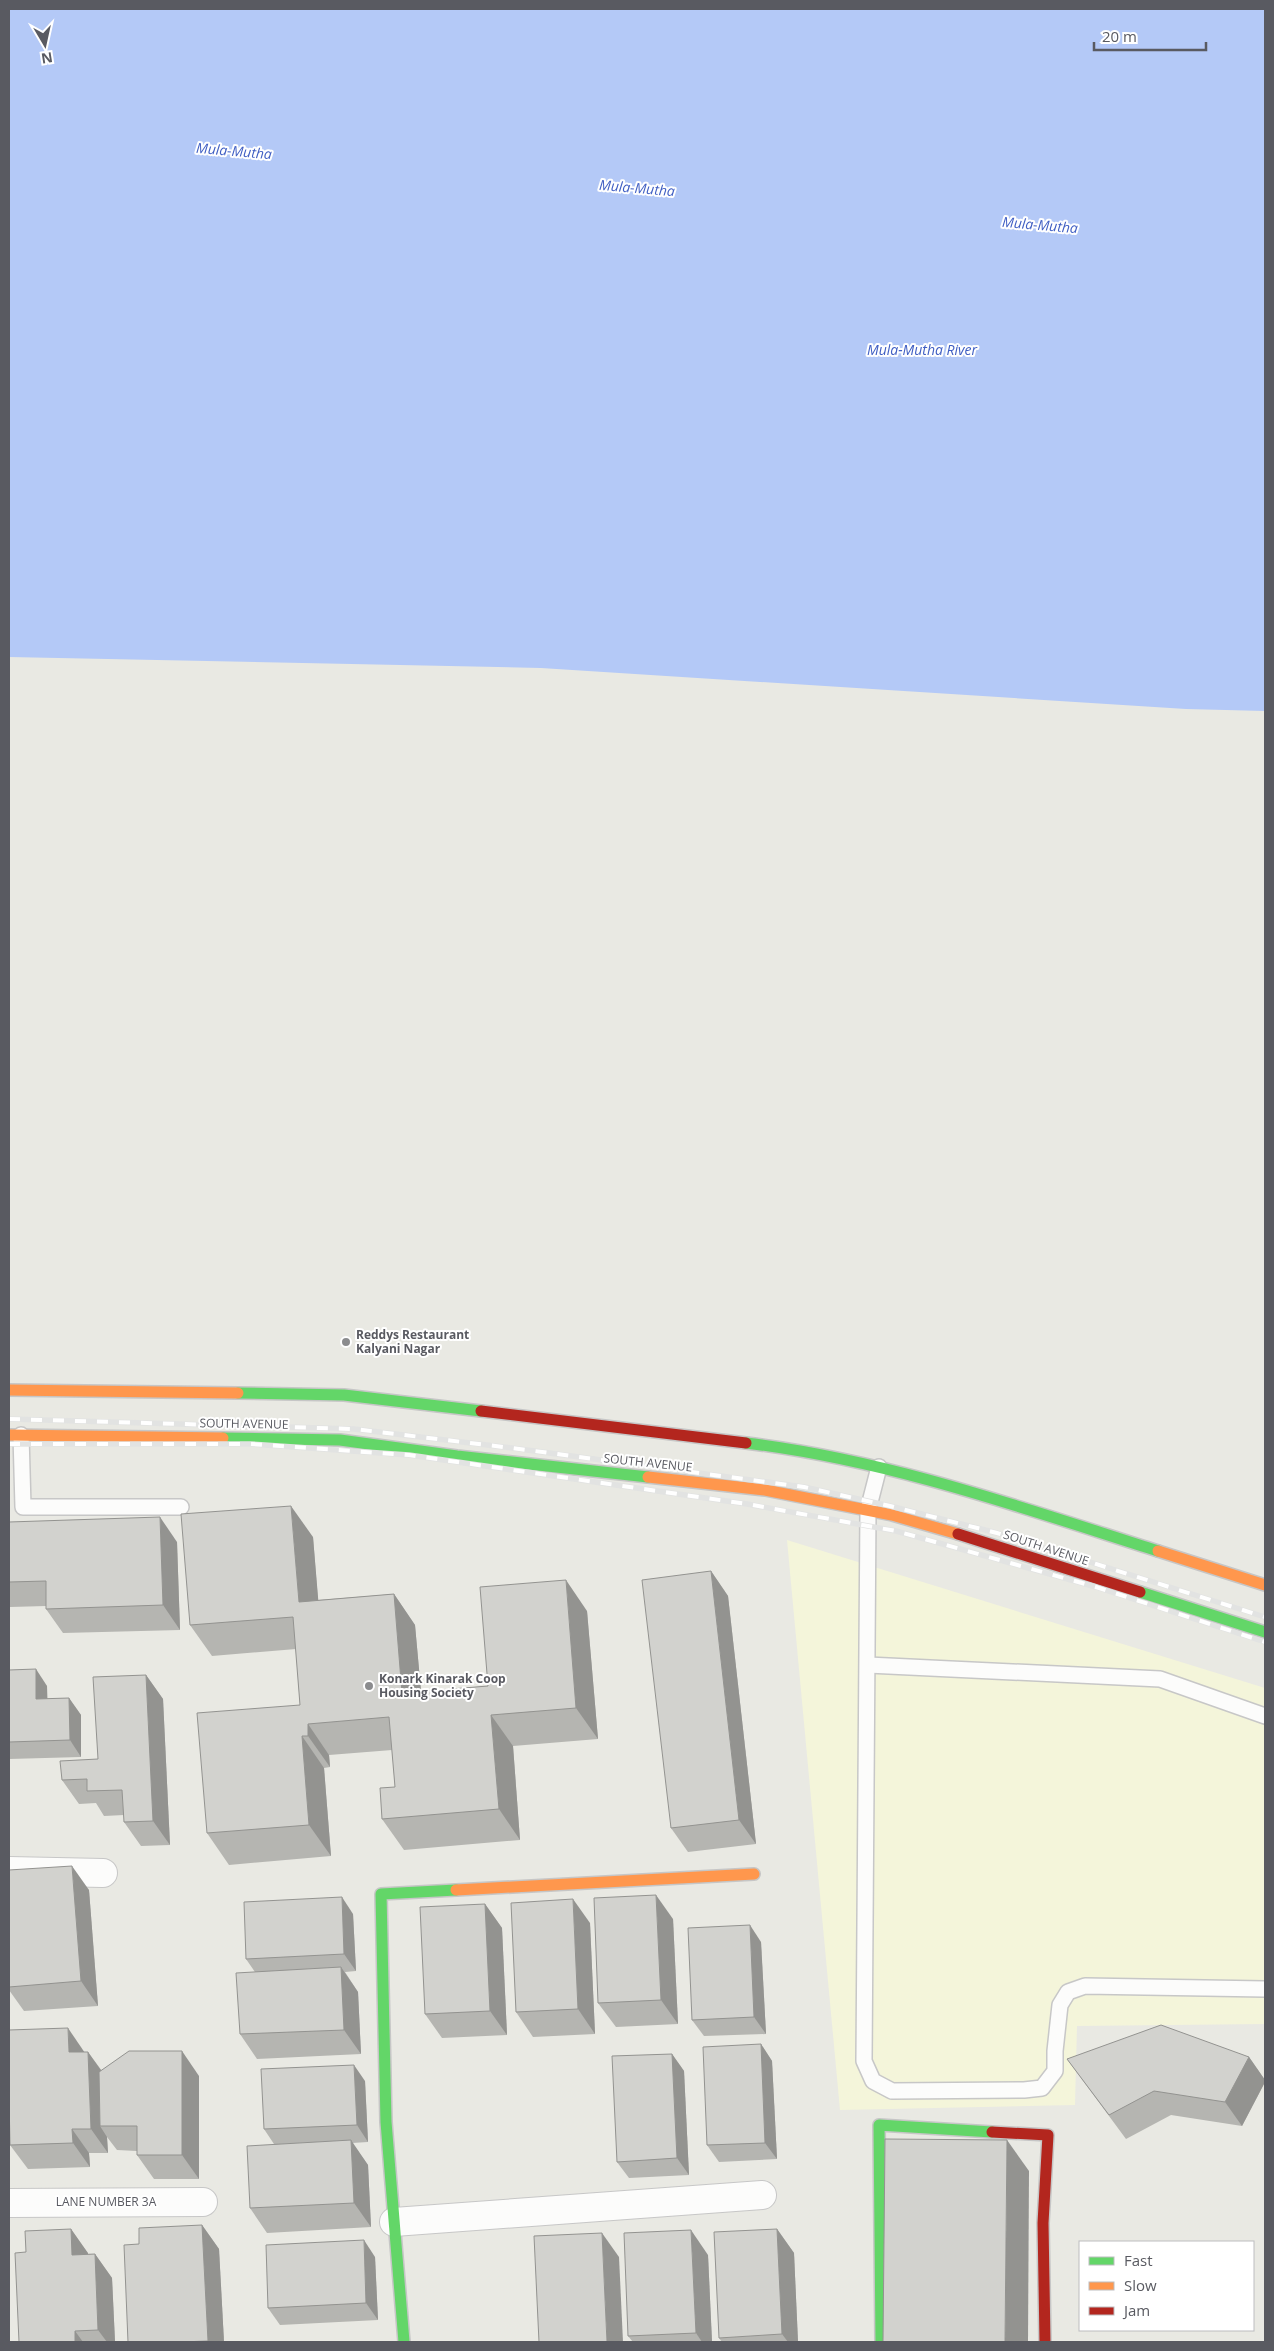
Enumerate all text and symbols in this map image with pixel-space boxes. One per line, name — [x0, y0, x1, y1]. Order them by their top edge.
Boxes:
north arrow — [20, 20, 70, 70]
scale bar — [1094, 20, 1206, 52]
text: 20 m — [1102, 26, 1137, 46]
text: N — [40, 48, 54, 69]
water label: Mula-Mutha — [195, 138, 273, 163]
water label: Mula-Mutha — [598, 175, 676, 200]
water label: Mula-Mutha — [1001, 212, 1079, 237]
water label: Mula-Mutha River — [867, 340, 978, 359]
place label: Reddys Restaurant Kalyani Nagar — [356, 1326, 469, 1357]
marker: Reddys Restaurant Kalyani Nagar — [340, 1336, 352, 1348]
street label: SOUTH AVENUE — [199, 1414, 289, 1433]
street label: SOUTH AVENUE — [603, 1449, 693, 1476]
street label: SOUTH AVENUE — [1001, 1526, 1091, 1569]
place label: Konark Kinarak Coop Housing Society — [379, 1670, 506, 1701]
marker: Konark Kinarak Coop Housing Society — [363, 1680, 375, 1692]
street label: LANE NUMBER 3A — [56, 2193, 157, 2210]
legend — [1079, 2241, 1254, 2331]
text: Fast — [1124, 2250, 1153, 2270]
text: Slow — [1124, 2275, 1157, 2295]
text: Jam — [1122, 2300, 1150, 2320]

